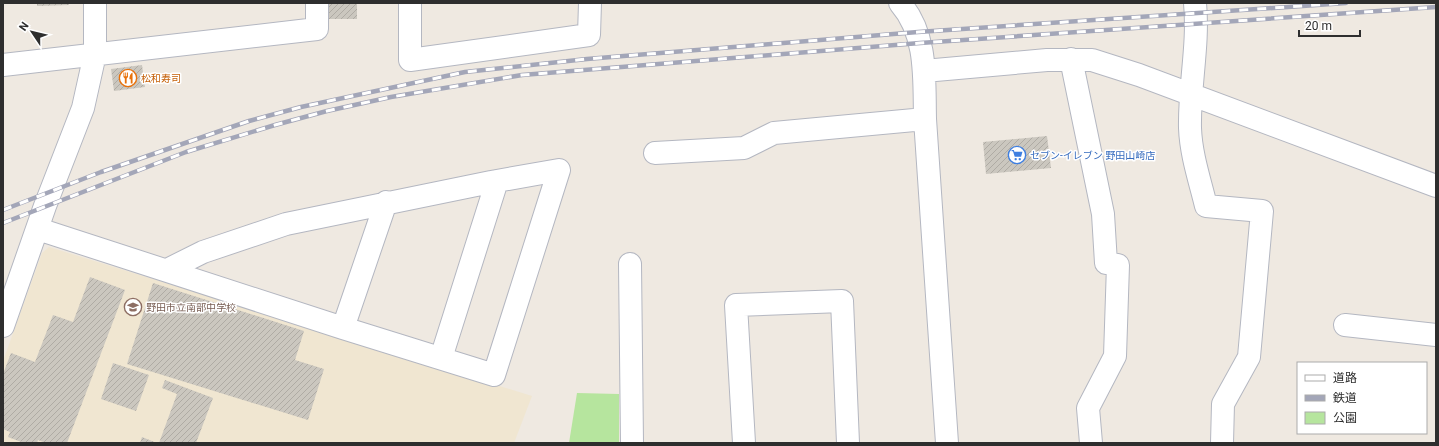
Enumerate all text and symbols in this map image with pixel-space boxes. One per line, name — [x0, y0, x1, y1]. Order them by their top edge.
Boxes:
north arrow — [12, 12, 52, 52]
scale bar — [1299, 12, 1360, 38]
text: N — [17, 19, 32, 33]
text: 20 m — [1305, 19, 1332, 33]
restaurant icon: 松和寿司 — [118, 68, 138, 88]
place label: 松和寿司 — [141, 73, 181, 84]
supermarket icon: セブン-イレブン 野田山崎店 — [1007, 145, 1027, 165]
place label: セブン-イレブン 野田山崎店 — [1030, 150, 1155, 161]
school or university icon: 野田市立南部中学校 — [123, 297, 143, 317]
place label: 野田市立南部中学校 — [146, 302, 236, 313]
legend — [1297, 362, 1427, 434]
text: 道路 — [1333, 371, 1357, 385]
text: 鉄道 — [1333, 391, 1357, 405]
text: 公園 — [1333, 411, 1357, 425]

